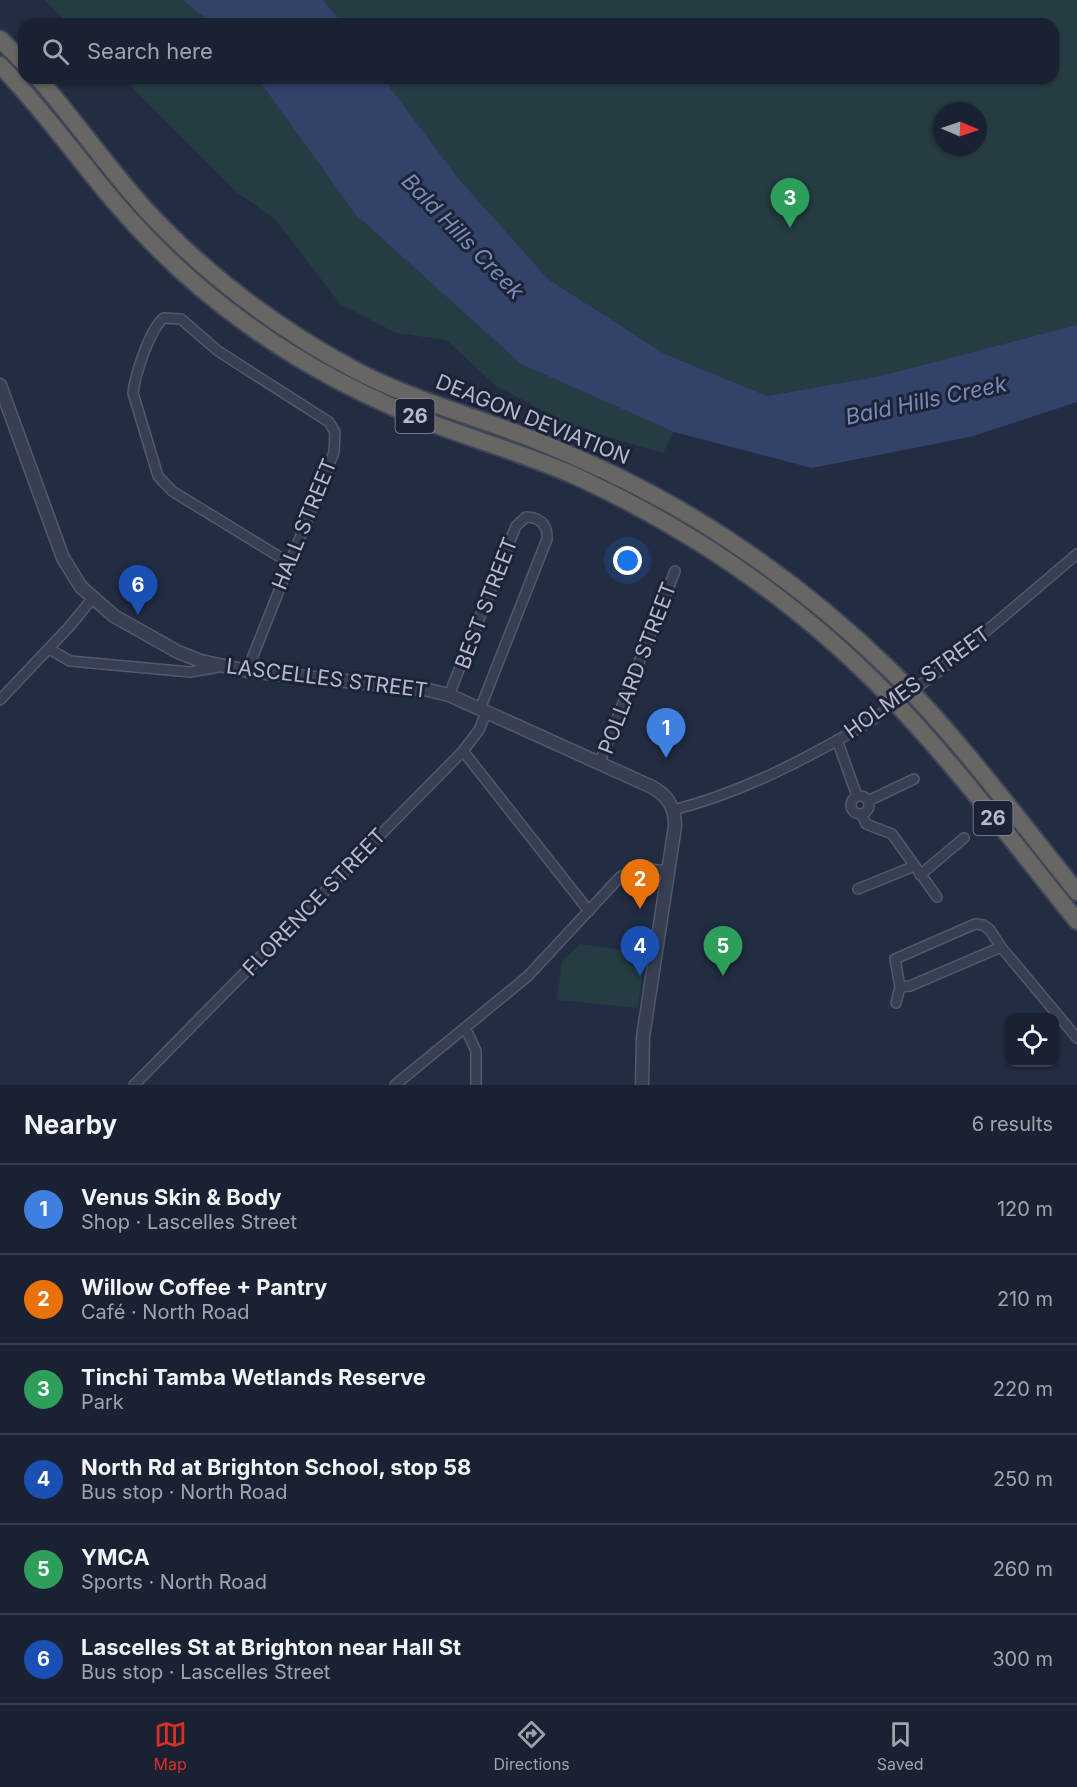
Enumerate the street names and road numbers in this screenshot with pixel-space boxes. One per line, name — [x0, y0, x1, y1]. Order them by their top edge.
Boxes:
street label: DEAGON DEVIATION — [432, 369, 634, 469]
road number: 26 — [396, 399, 434, 433]
street label: HALL STREET — [266, 455, 342, 593]
street label: BEST STREET — [449, 534, 523, 672]
street label: POLLARD STREET — [593, 579, 681, 757]
street label: HOLMES STREET — [839, 621, 995, 743]
street label: LASCELLES STREET — [225, 653, 429, 703]
road number: 26 — [974, 801, 1012, 835]
street label: FLORENCE STREET — [237, 823, 391, 981]

